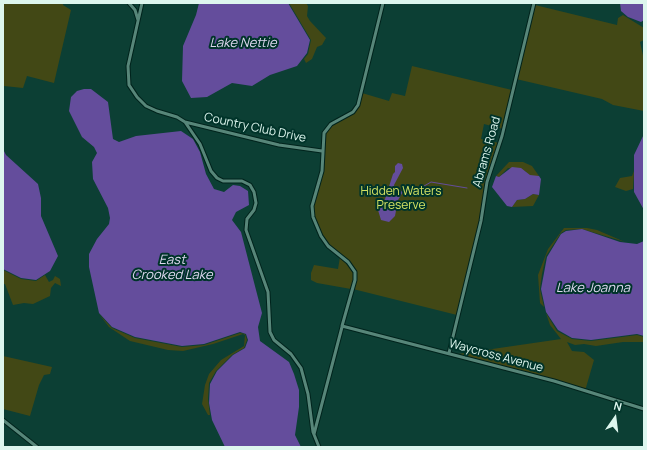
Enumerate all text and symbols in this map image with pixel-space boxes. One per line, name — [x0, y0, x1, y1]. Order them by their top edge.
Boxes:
water label: Lake Nettie — [209, 35, 277, 51]
street label: Country Club Drive — [203, 110, 307, 146]
street label: Abrams Road — [470, 115, 504, 189]
park label: Hidden Waters Preserve — [361, 185, 441, 213]
water label: East Crooked Lake — [131, 252, 213, 283]
water label: Lake Joanna — [556, 280, 630, 296]
street label: Waycross Avenue — [447, 336, 545, 376]
north arrow — [595, 398, 635, 438]
text: N — [612, 398, 624, 414]

